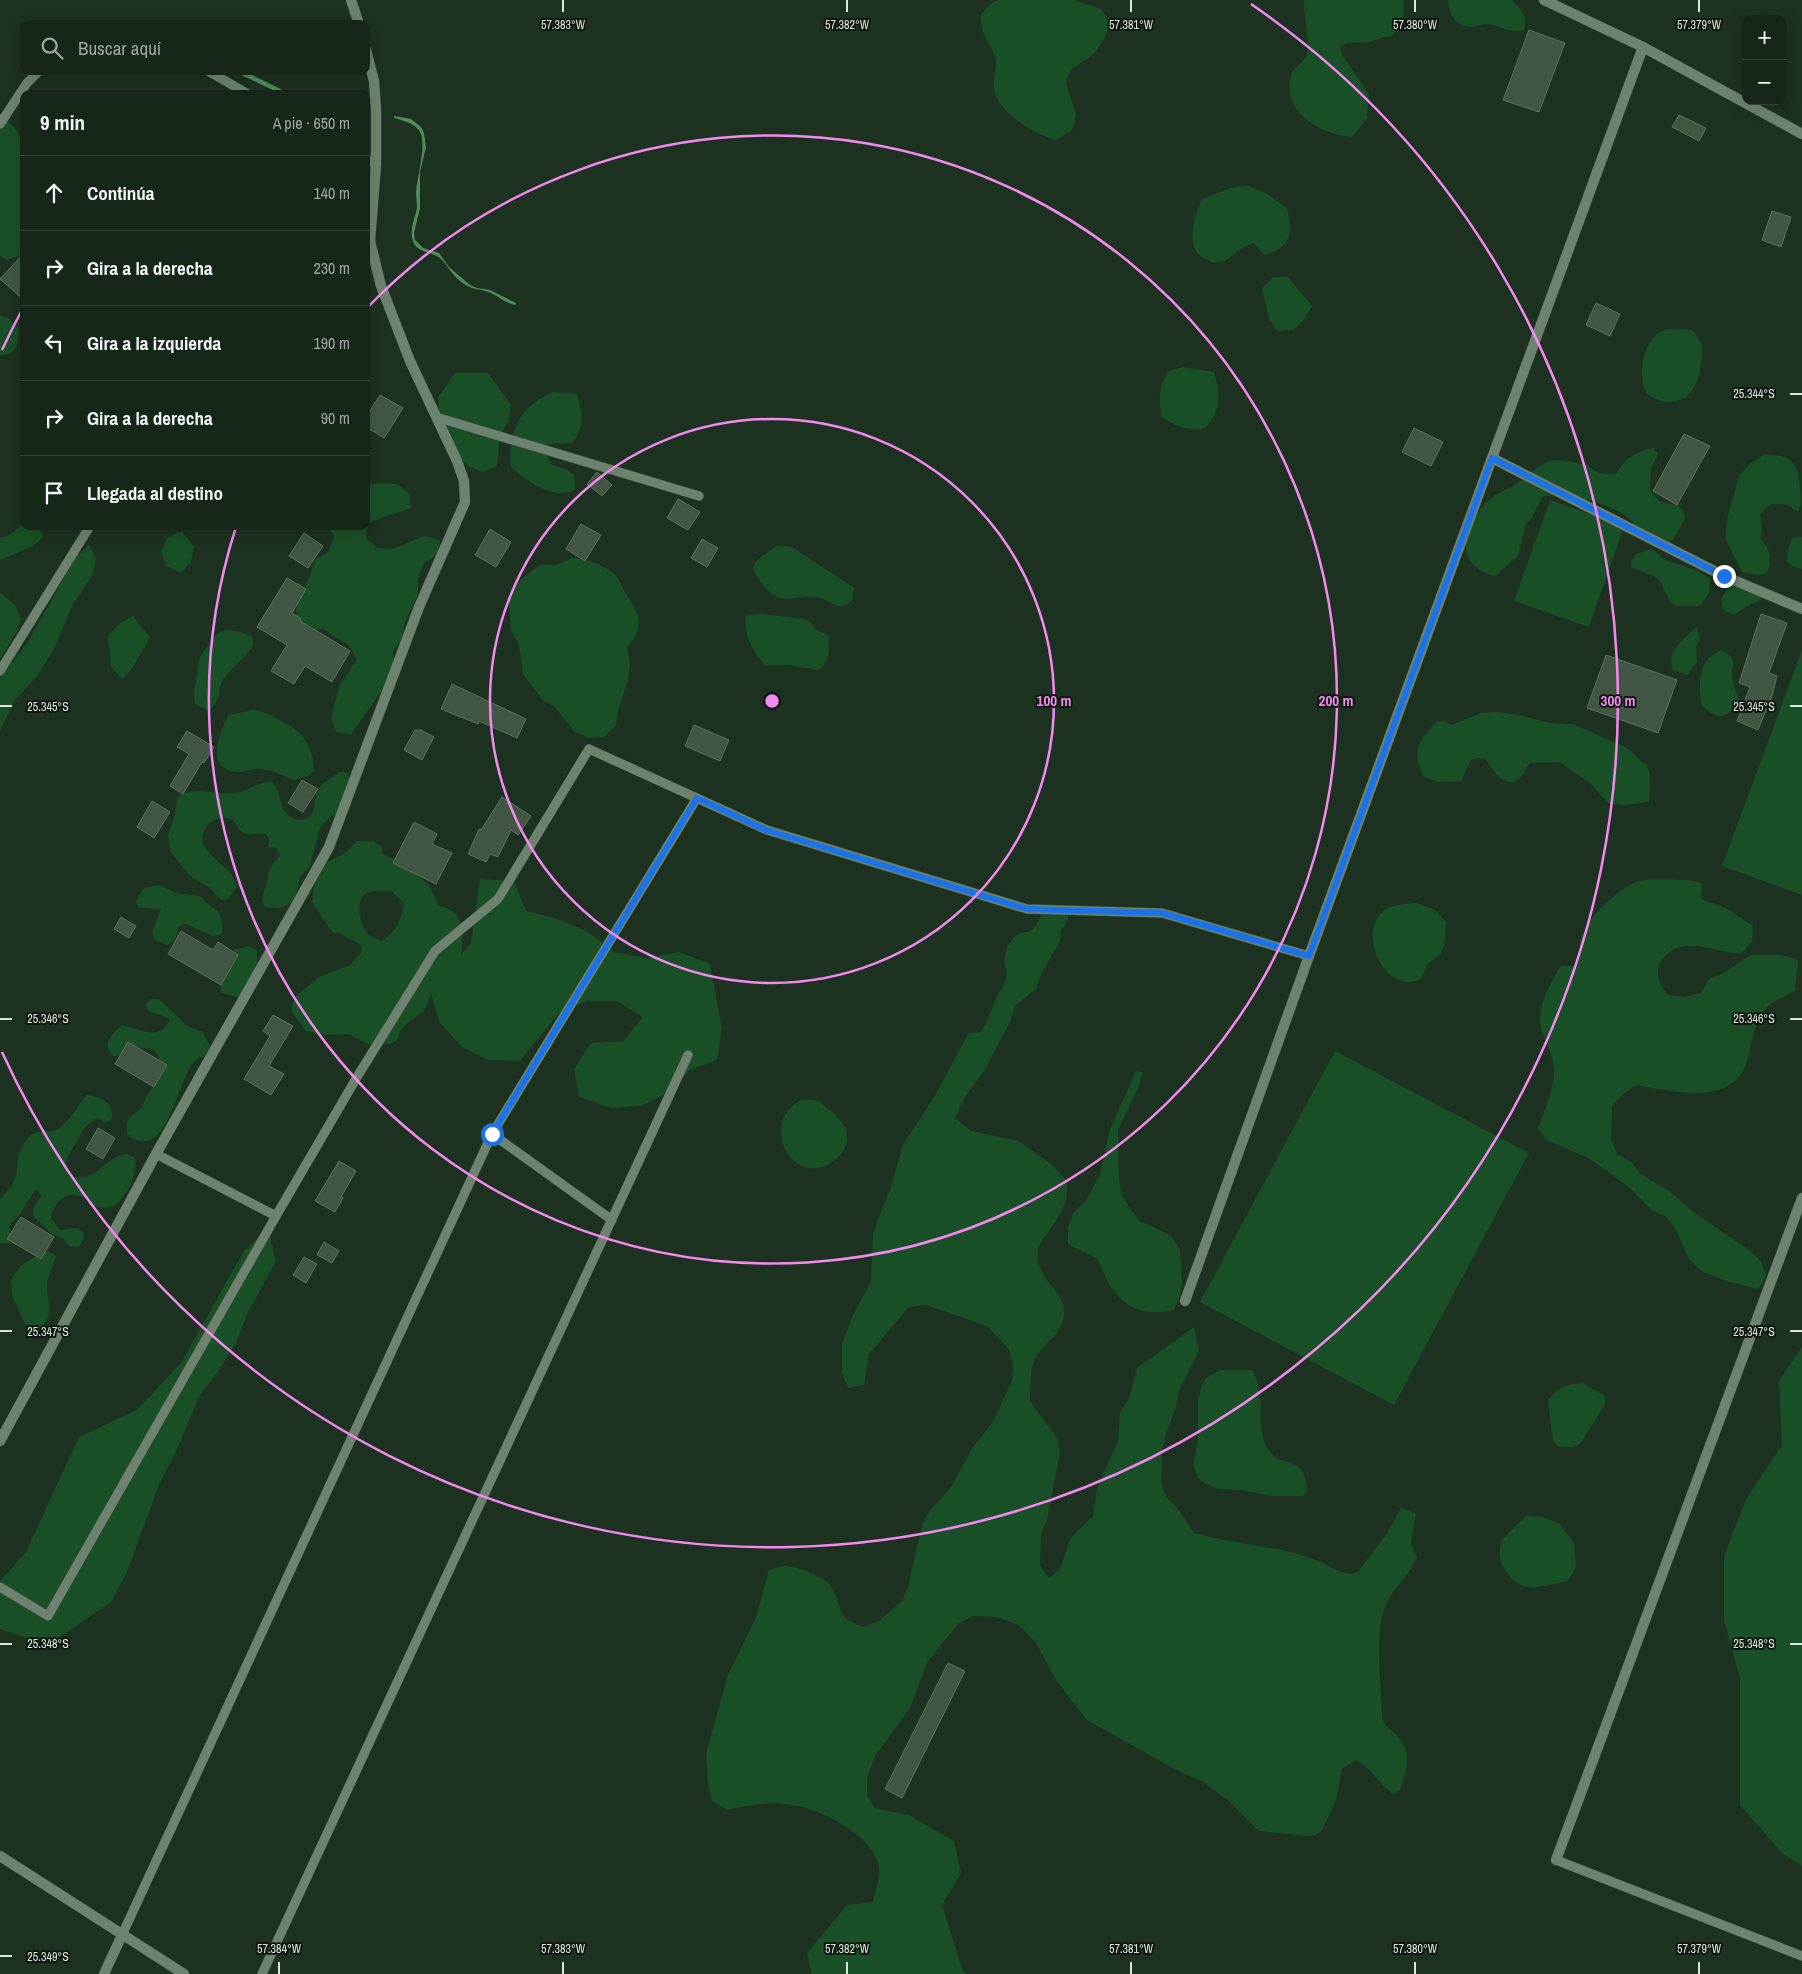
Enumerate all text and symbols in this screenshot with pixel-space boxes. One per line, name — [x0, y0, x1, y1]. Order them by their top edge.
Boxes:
map controls — [1742, 15, 1787, 105]
button: + — [1742, 15, 1787, 60]
text: 57.383°W — [541, 17, 586, 33]
text: 57.382°W — [825, 17, 870, 33]
text: 57.381°W — [1109, 17, 1154, 33]
text: 57.380°W — [1393, 17, 1438, 33]
text: 57.379°W — [1677, 17, 1722, 33]
search box — [20, 20, 370, 75]
icon: search — [38, 34, 66, 62]
text: Buscar aquí — [78, 35, 161, 61]
button: − — [1742, 60, 1787, 105]
text: 9 min — [40, 108, 85, 137]
text: A pie · 650 m — [273, 112, 350, 134]
icon: ahead — [40, 179, 68, 207]
text: Continúa — [87, 180, 155, 206]
text: 140 m — [314, 182, 350, 204]
icon: right — [40, 254, 68, 282]
text: Gira a la derecha — [87, 255, 213, 281]
text: 230 m — [314, 257, 350, 279]
icon: left — [40, 329, 68, 357]
text: Gira a la izquierda — [87, 330, 221, 356]
text: 190 m — [314, 332, 350, 354]
text: 25.344°S — [1733, 386, 1775, 402]
icon: right — [40, 404, 68, 432]
text: Gira a la derecha — [87, 405, 213, 431]
text: 90 m — [321, 407, 350, 429]
icon: arrive — [40, 479, 68, 507]
text: Llegada al destino — [87, 480, 223, 506]
route end — [1713, 565, 1736, 588]
text: 100 m — [1037, 690, 1071, 711]
text: 200 m — [1319, 690, 1353, 711]
text: 300 m — [1601, 690, 1635, 711]
centre of rings — [763, 692, 781, 710]
text: 25.345°S — [27, 699, 69, 715]
text: 25.345°S — [1733, 699, 1775, 715]
text: 25.346°S — [27, 1011, 69, 1027]
text: 25.346°S — [1733, 1011, 1775, 1027]
route start — [481, 1123, 504, 1146]
text: 25.347°S — [27, 1324, 69, 1340]
text: 25.347°S — [1733, 1324, 1775, 1340]
text: 25.348°S — [27, 1636, 69, 1652]
text: 25.348°S — [1733, 1636, 1775, 1652]
text: 57.384°W — [257, 1941, 302, 1957]
text: 57.383°W — [541, 1941, 586, 1957]
text: 57.382°W — [825, 1941, 870, 1957]
text: 57.381°W — [1109, 1941, 1154, 1957]
text: 57.380°W — [1393, 1941, 1438, 1957]
text: 57.379°W — [1677, 1941, 1722, 1957]
text: 25.349°S — [27, 1949, 69, 1965]

